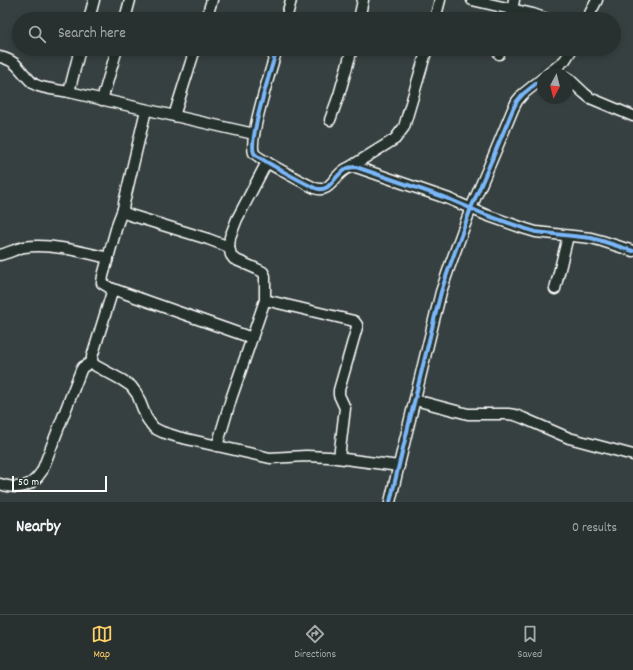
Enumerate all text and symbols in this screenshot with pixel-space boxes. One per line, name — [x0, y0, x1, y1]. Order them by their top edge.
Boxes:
search box — [12, 12, 621, 56]
icon: search — [26, 23, 48, 45]
text: Search here — [58, 23, 126, 45]
north arrow — [537, 68, 573, 104]
scale bar — [12, 474, 107, 493]
text: 50 m — [18, 475, 39, 491]
text: Nearby — [16, 516, 60, 540]
text: 0 results — [572, 519, 617, 538]
tab: Map — [91, 623, 113, 663]
tab: Directions — [294, 623, 336, 663]
tab: Saved — [518, 623, 542, 663]

